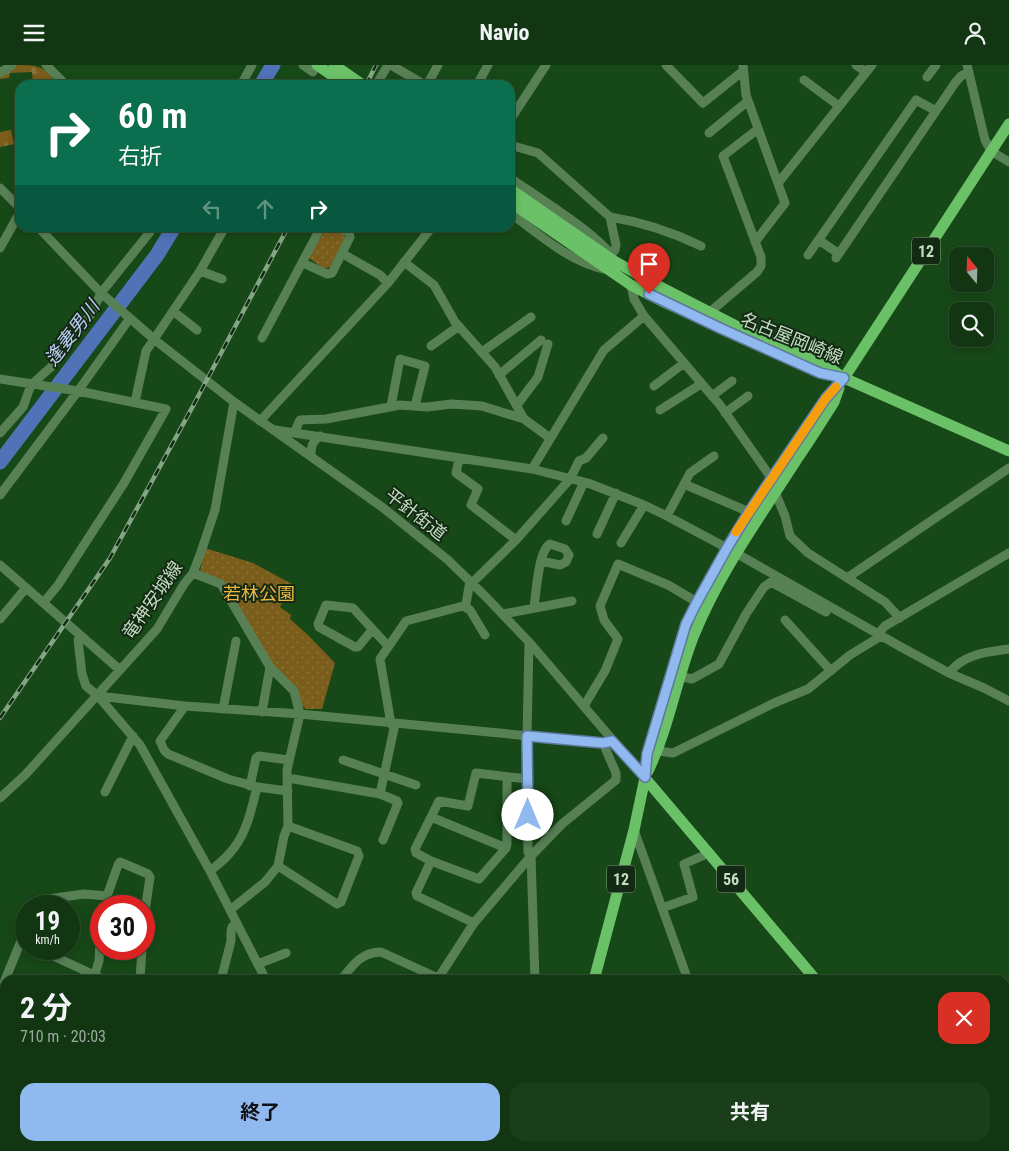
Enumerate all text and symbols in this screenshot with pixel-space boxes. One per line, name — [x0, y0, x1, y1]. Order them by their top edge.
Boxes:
icon: menu — [20, 19, 48, 47]
icon: person — [961, 19, 989, 47]
text: Navio — [479, 20, 530, 45]
text: 60 m — [118, 96, 187, 137]
icon: right — [35, 100, 100, 165]
text: 右折 — [118, 144, 162, 169]
icon: left — [198, 195, 226, 223]
icon: ahead — [251, 195, 279, 223]
icon: right — [304, 195, 332, 223]
road number: 12 — [912, 237, 940, 265]
pin — [628, 243, 670, 294]
north arrow — [949, 247, 994, 293]
map controls — [949, 247, 994, 347]
icon: arrive — [635, 250, 663, 278]
water label: 逢妻男川 — [40, 294, 105, 370]
button: search — [949, 302, 994, 347]
street label: 名古屋岡崎線 — [738, 308, 846, 368]
street label: 平針街道 — [381, 484, 451, 544]
street label: 竜神安城線 — [118, 557, 186, 643]
park label: 若林公園 — [223, 583, 295, 604]
position arrow — [501, 788, 553, 840]
road number: 12 — [607, 866, 635, 893]
road number: 56 — [717, 866, 745, 893]
speed limit sign: 30 — [90, 895, 155, 960]
text: 19 — [35, 907, 60, 936]
text: km/h — [35, 933, 60, 947]
text: 2 分 — [20, 990, 72, 1025]
button: close — [938, 992, 990, 1044]
text: 710 m · 20:03 — [20, 1027, 106, 1046]
button: 終了 — [20, 1083, 500, 1141]
button: 共有 — [510, 1083, 990, 1141]

